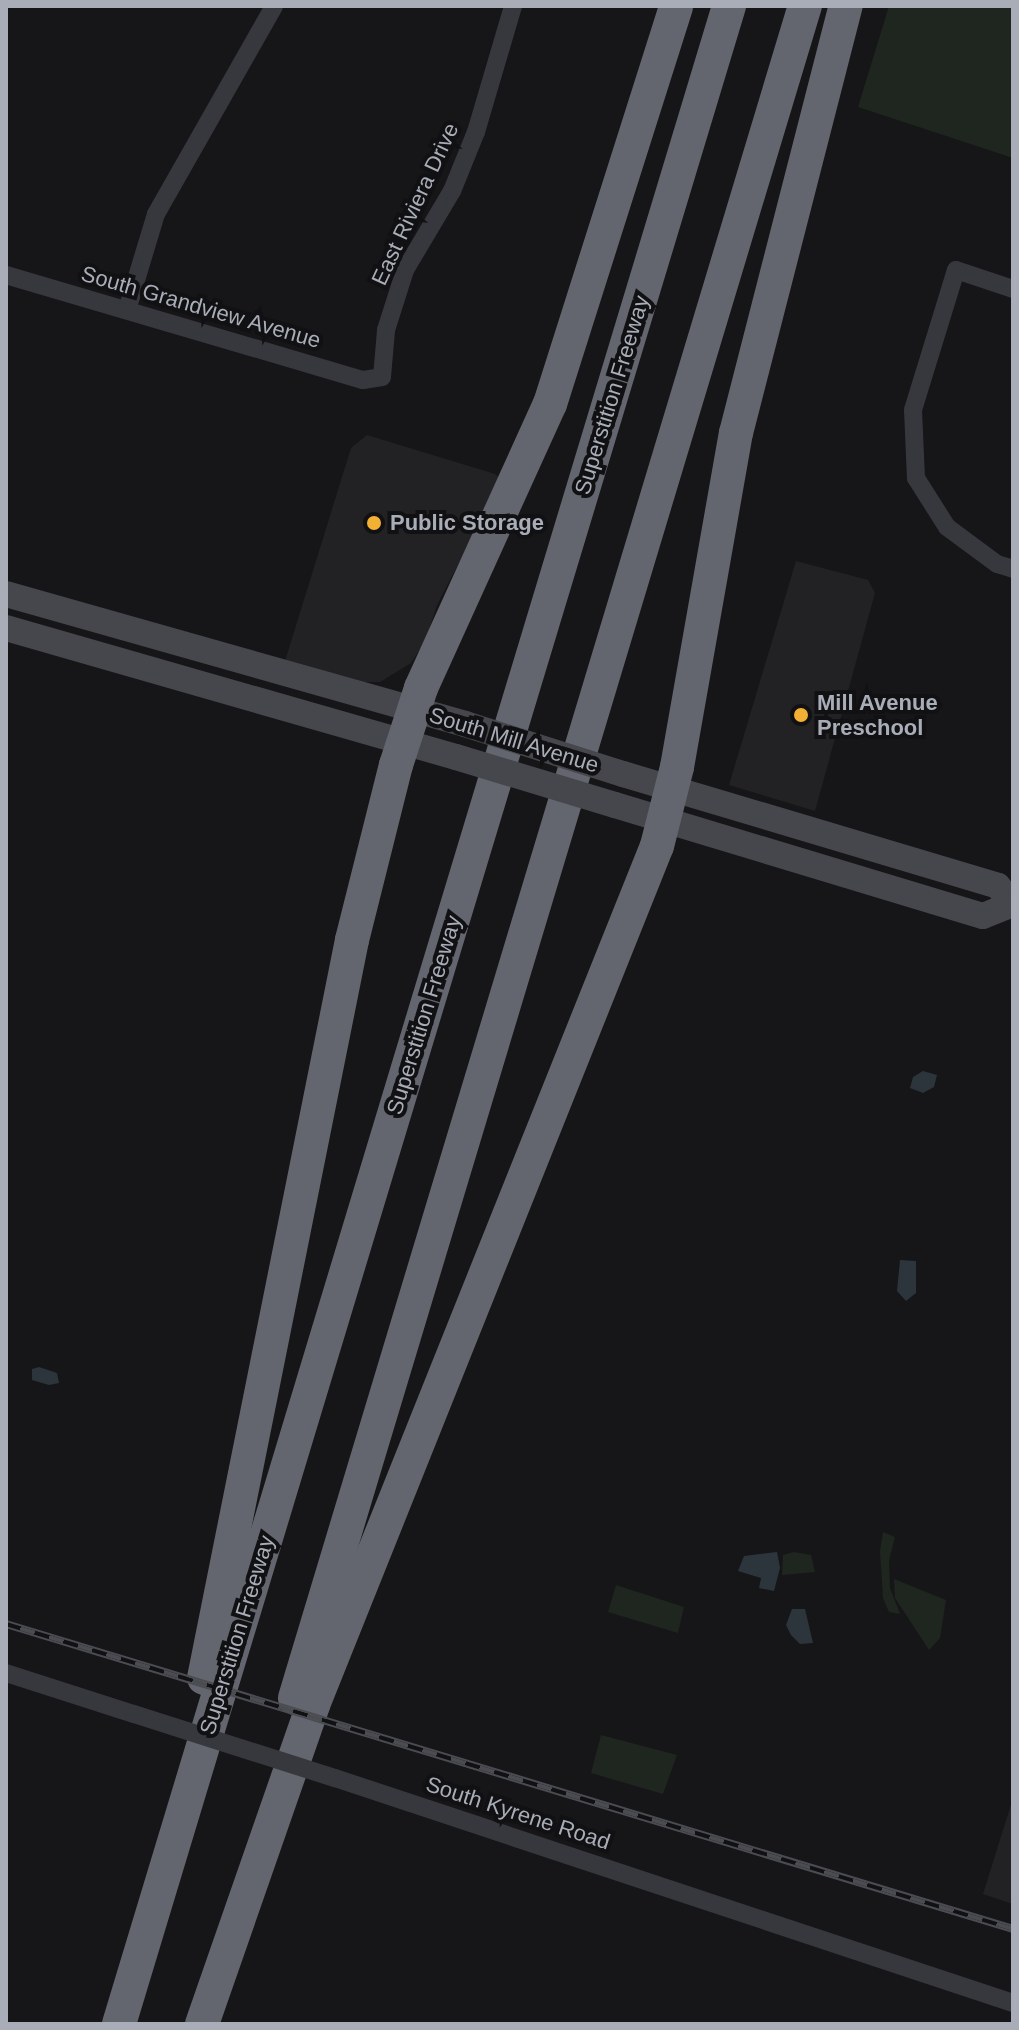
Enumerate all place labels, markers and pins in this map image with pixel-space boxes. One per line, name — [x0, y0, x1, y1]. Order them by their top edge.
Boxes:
place label: Public Storage — [390, 510, 544, 536]
marker: Public Storage — [365, 514, 383, 532]
place label: Mill Avenue Preschool — [817, 689, 938, 740]
marker: Mill Avenue Preschool — [792, 706, 810, 724]

